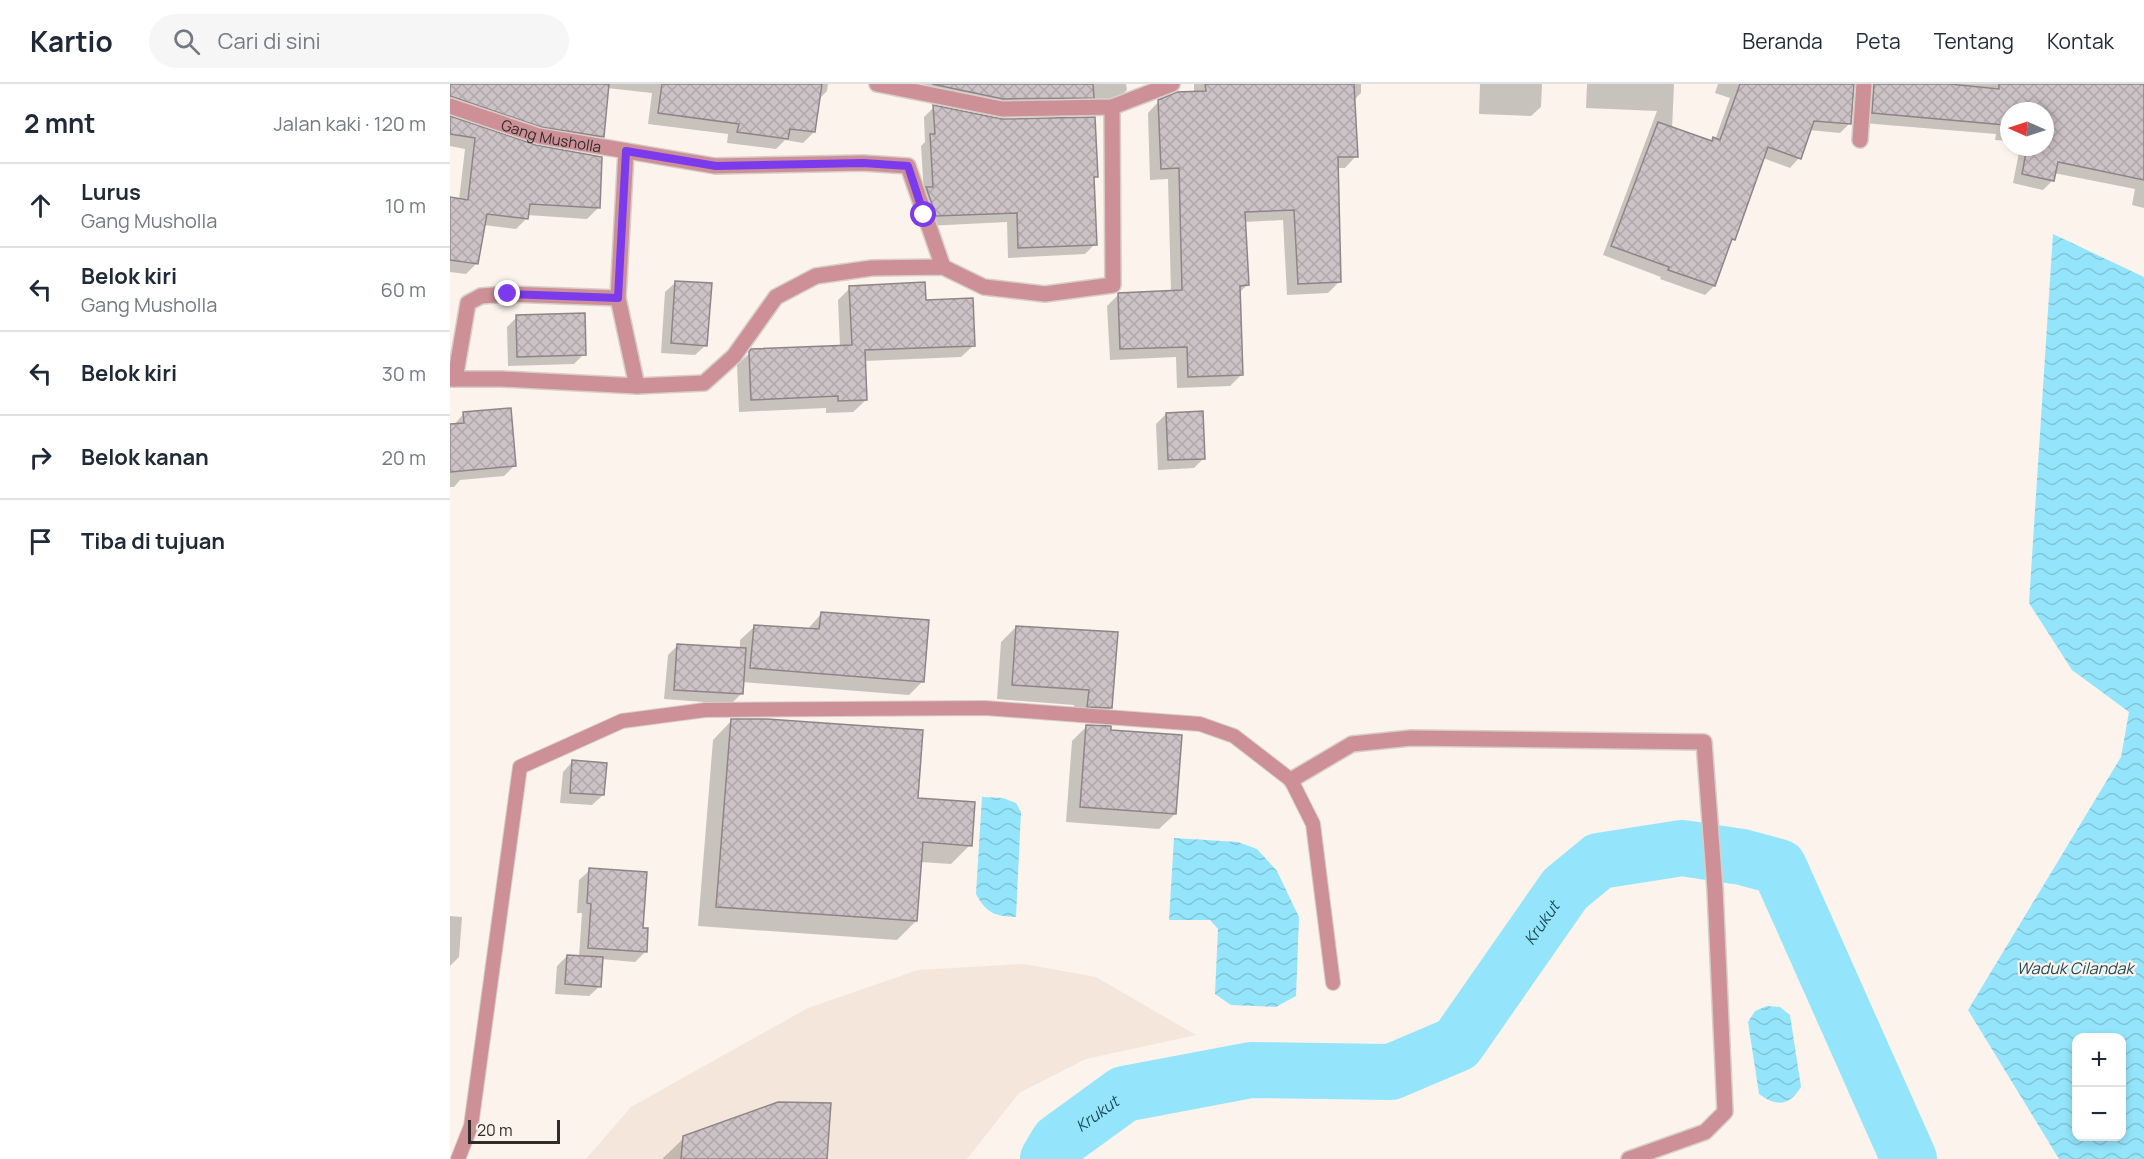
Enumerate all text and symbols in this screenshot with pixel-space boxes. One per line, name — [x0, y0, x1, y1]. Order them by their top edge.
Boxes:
search box — [149, 14, 569, 68]
text: Kartio — [30, 22, 113, 60]
icon: search — [170, 25, 203, 58]
text: Cari di sini — [218, 26, 321, 56]
text: Beranda — [1742, 27, 1823, 55]
text: Peta — [1856, 27, 1901, 55]
text: Tentang — [1934, 27, 2014, 55]
text: Kontak — [2047, 27, 2114, 55]
north arrow — [2000, 102, 2054, 156]
text: 2 mnt — [24, 105, 96, 141]
text: Jalan kaki · 120 m — [273, 110, 426, 137]
street label: Gang Musholla — [499, 114, 603, 157]
text: Lurus — [81, 177, 141, 207]
icon: ahead — [24, 189, 57, 222]
text: 10 m — [385, 192, 426, 219]
route start — [910, 201, 936, 227]
text: Gang Musholla — [81, 207, 217, 234]
text: Belok kiri — [81, 261, 177, 291]
icon: left — [24, 273, 57, 306]
text: 60 m — [380, 276, 426, 303]
route end — [494, 280, 520, 306]
text: Gang Musholla — [81, 291, 217, 318]
icon: left — [24, 357, 57, 390]
text: Belok kiri — [81, 358, 177, 388]
text: 30 m — [382, 360, 426, 387]
icon: right — [24, 441, 57, 474]
text: Belok kanan — [81, 442, 209, 472]
text: 20 m — [381, 444, 426, 471]
icon: arrive — [24, 525, 57, 558]
text: Tiba di tujuan — [81, 526, 225, 556]
water label: Krukut — [1519, 895, 1565, 949]
water label: Waduk Cilandak — [2017, 957, 2135, 979]
map controls — [2072, 1033, 2126, 1141]
button: + — [2072, 1033, 2126, 1087]
button: − — [2072, 1087, 2126, 1141]
water label: Krukut — [1071, 1089, 1124, 1137]
scale bar — [468, 1117, 560, 1144]
text: 20 m — [477, 1119, 513, 1141]

